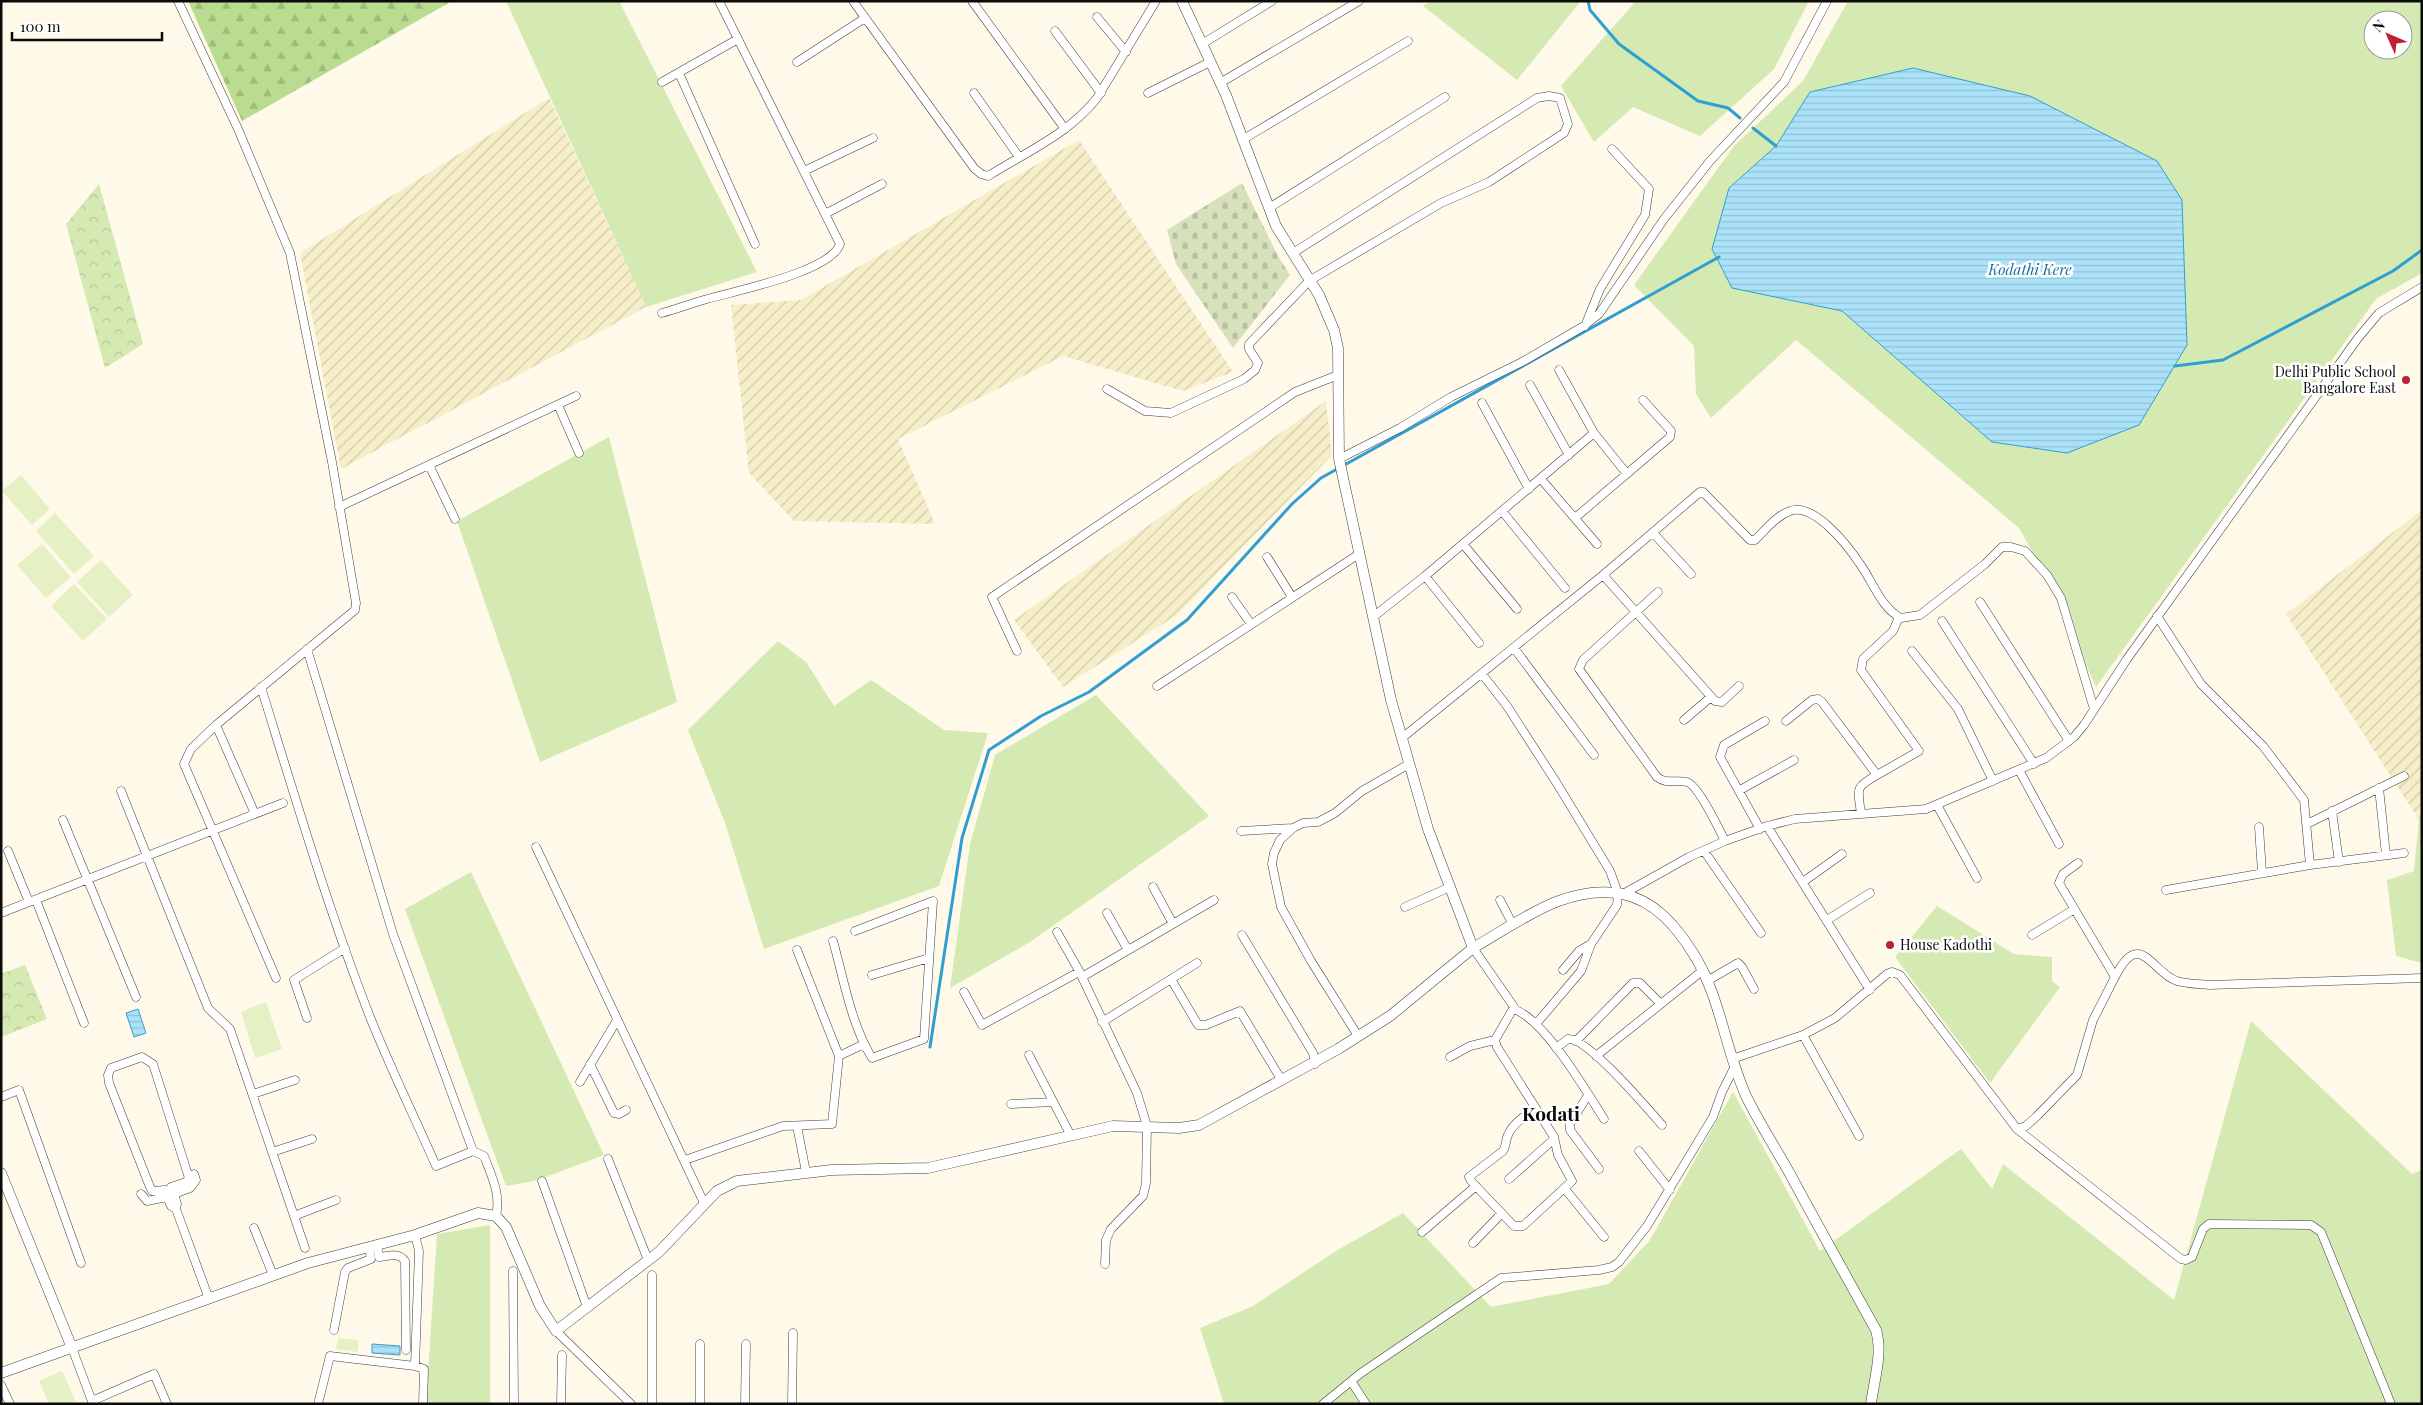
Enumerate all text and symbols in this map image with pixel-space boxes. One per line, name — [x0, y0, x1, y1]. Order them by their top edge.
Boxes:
scale bar — [12, 10, 162, 42]
north arrow — [2363, 10, 2413, 60]
text: N — [2368, 15, 2389, 36]
text: 100 m — [20, 16, 61, 36]
water label: Kodathi Kere — [1987, 259, 2072, 279]
place label: Delhi Public School Bangalore East — [2275, 362, 2397, 397]
marker: Delhi Public School Bangalore East — [2400, 374, 2412, 386]
place label: House Kadothi — [1900, 935, 1992, 954]
marker: House Kadothi — [1884, 939, 1896, 951]
district label: Kodati — [1522, 1100, 1580, 1126]

